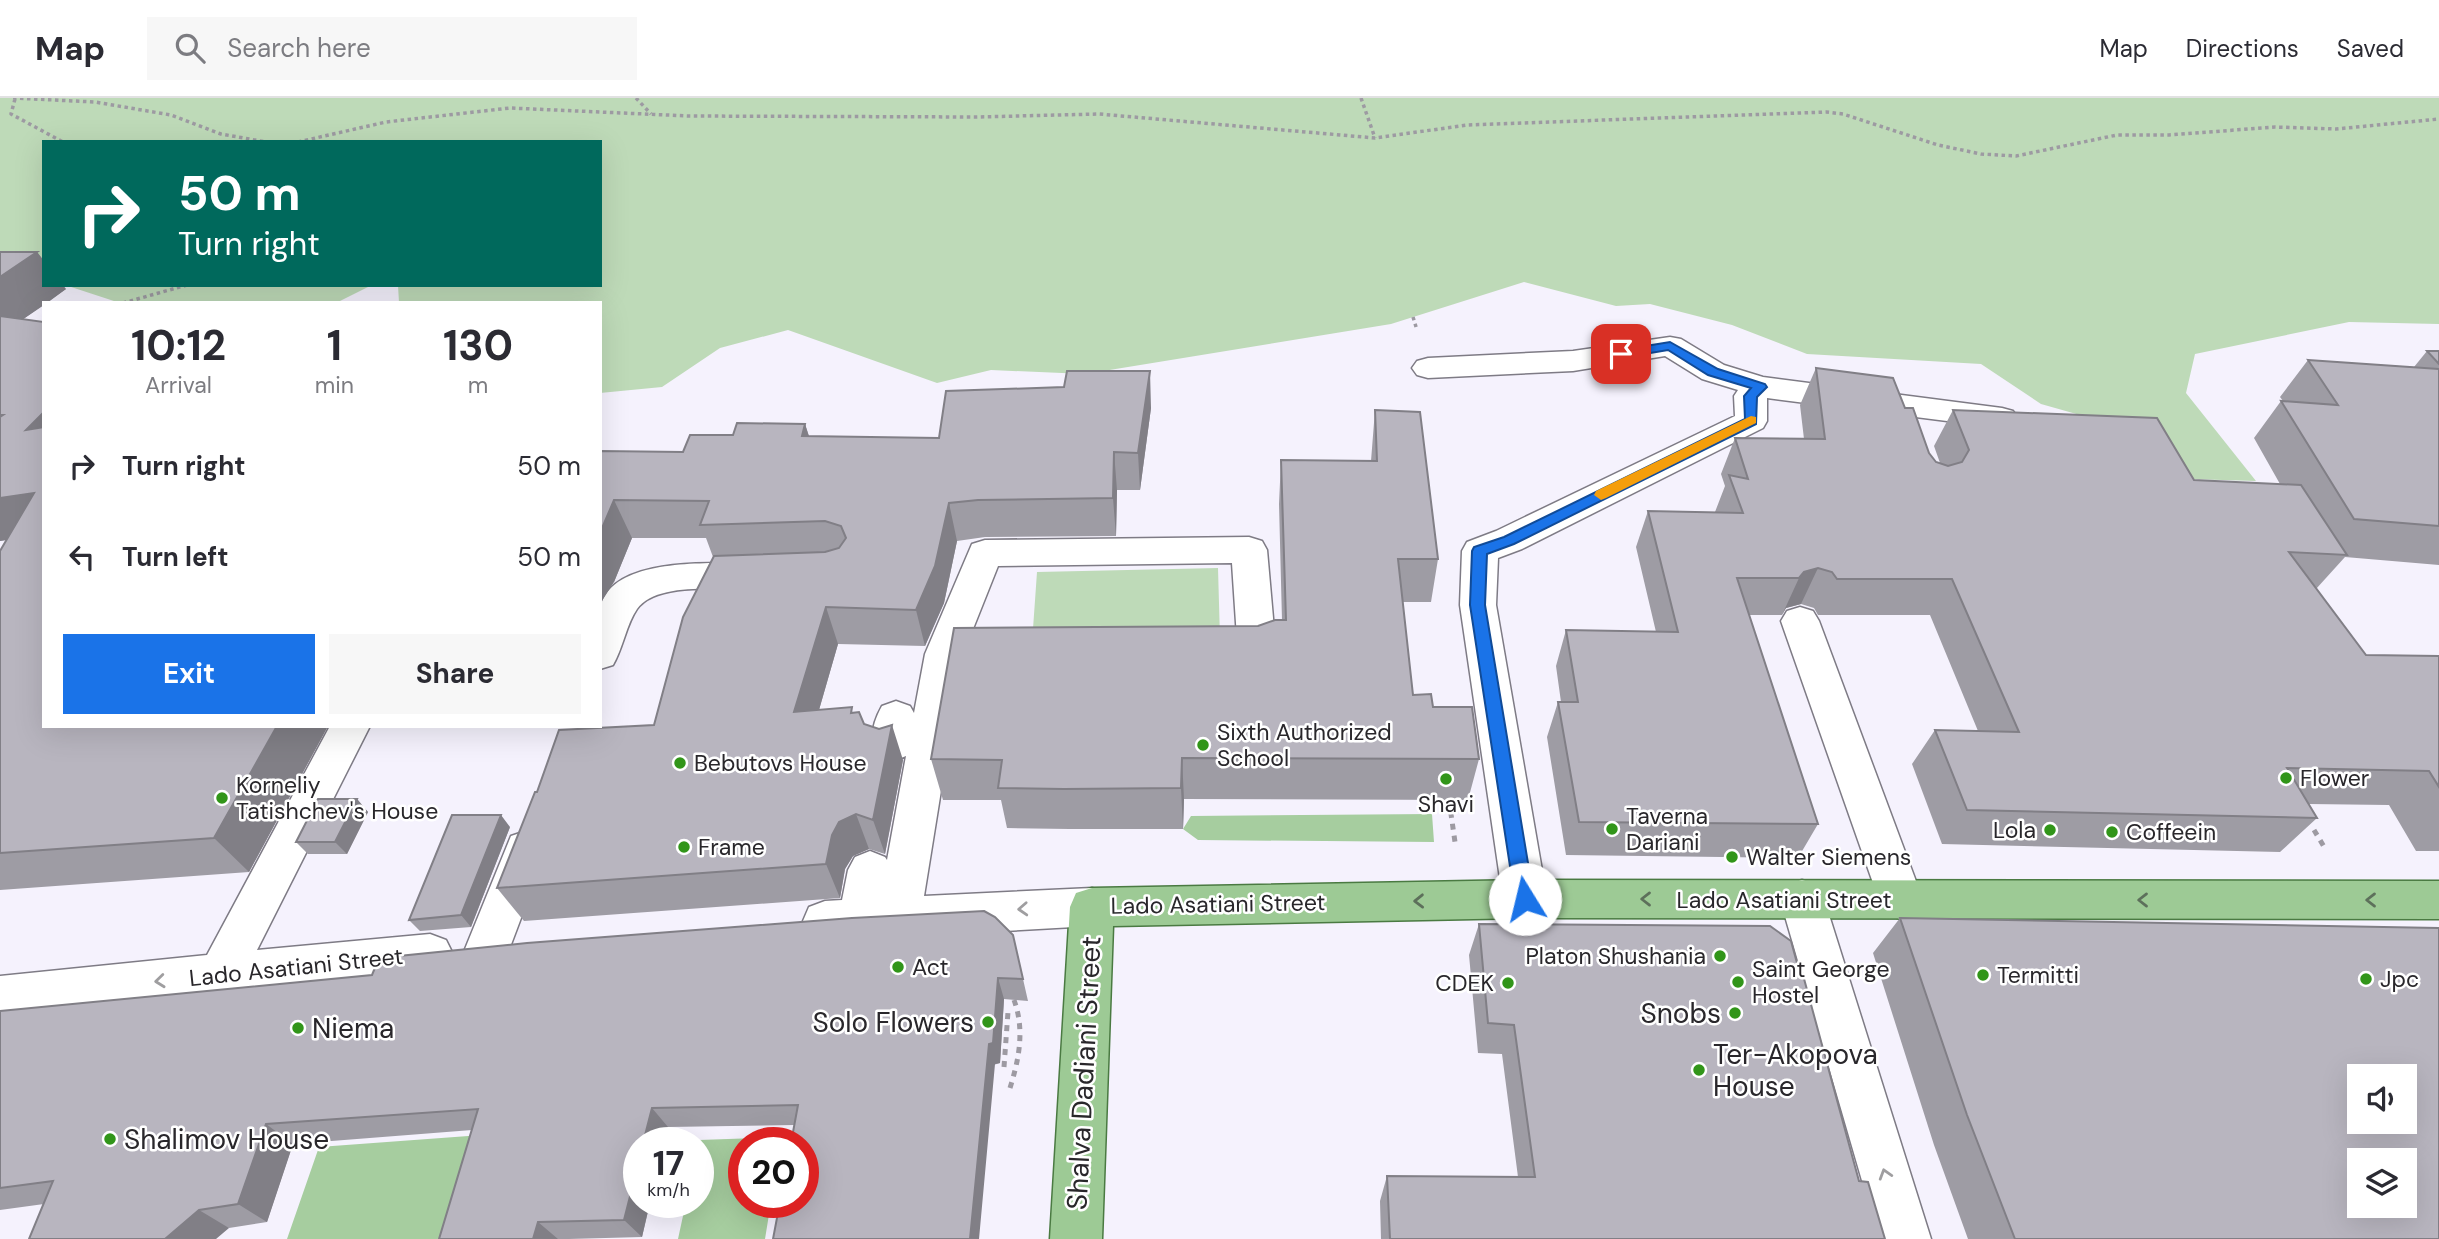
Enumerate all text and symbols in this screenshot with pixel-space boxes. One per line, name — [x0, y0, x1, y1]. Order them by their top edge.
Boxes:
search box — [147, 17, 637, 80]
text: Map — [35, 27, 105, 70]
icon: search — [171, 29, 209, 67]
text: Search here — [227, 31, 371, 65]
text: Map — [2100, 33, 2148, 64]
text: Directions — [2186, 33, 2299, 64]
text: Saved — [2337, 33, 2404, 64]
text: 50 m — [178, 161, 301, 225]
icon: right — [63, 168, 154, 259]
text: Turn right — [178, 223, 320, 265]
text: 10:12 — [131, 318, 226, 373]
text: 1 — [327, 318, 342, 373]
text: 130 — [443, 318, 513, 373]
pin — [1591, 324, 1651, 384]
icon: arrive — [1602, 335, 1640, 373]
text: Arrival — [145, 370, 212, 400]
text: min — [315, 370, 354, 400]
text: m — [468, 370, 488, 400]
icon: right — [63, 447, 101, 485]
text: Turn right — [122, 449, 246, 483]
text: 50 m — [517, 449, 581, 483]
icon: left — [63, 538, 101, 576]
text: Turn left — [122, 540, 229, 574]
text: 50 m — [517, 540, 581, 574]
button: Exit — [63, 634, 315, 714]
button: Share — [329, 634, 581, 714]
place label: Sixth Authorized School — [1217, 717, 1392, 773]
marker: Sixth Authorized School — [1195, 737, 1211, 753]
place label: Bebutovs House — [694, 748, 867, 778]
marker: Bebutovs House — [672, 755, 688, 771]
place label: Flower — [2300, 763, 2369, 793]
place label: Korneliy Tatishchev's House — [236, 770, 438, 826]
marker: Flower — [2278, 770, 2294, 786]
marker: Shavi — [1438, 771, 1454, 787]
place label: Shavi — [1418, 789, 1474, 819]
marker: Korneliy Tatishchev's House — [214, 790, 230, 806]
place label: Taverna Dariani — [1626, 801, 1708, 857]
place label: Lola — [1993, 815, 2036, 845]
place label: Coffeein — [2126, 817, 2216, 847]
marker: Taverna Dariani — [1604, 821, 1620, 837]
marker: Lola — [2042, 822, 2058, 838]
marker: Coffeein — [2104, 824, 2120, 840]
place label: Frame — [698, 832, 765, 862]
marker: Frame — [676, 839, 692, 855]
place label: Walter Siemens — [1746, 842, 1911, 872]
marker: Walter Siemens — [1724, 849, 1740, 865]
position arrow — [1488, 862, 1562, 936]
street label: Lado Asatiani Street — [1677, 885, 1891, 915]
street label: Lado Asatiani Street — [1110, 887, 1326, 921]
one-way arrow — [1641, 891, 1651, 907]
one-way arrow — [2138, 892, 2148, 908]
one-way arrow — [2365, 892, 2376, 908]
one-way arrow — [1413, 893, 1424, 909]
one-way arrow — [1018, 902, 1029, 917]
street label: Shalva Dadiani Street — [1058, 935, 1110, 1211]
street label: Lado Asatiani Street — [188, 941, 404, 993]
place label: Platon Shushania — [1525, 941, 1706, 971]
marker: Platon Shushania — [1712, 948, 1728, 964]
place label: Act — [912, 952, 949, 982]
place label: Saint George Hostel — [1752, 954, 1890, 1010]
marker: Act — [890, 959, 906, 975]
place label: Termitti — [1997, 960, 2079, 990]
place label: Jpc — [2380, 964, 2419, 994]
marker: Termitti — [1975, 967, 1991, 983]
place label: CDEK — [1435, 968, 1494, 998]
marker: Jpc — [2358, 971, 2374, 987]
one-way arrow — [155, 973, 166, 988]
marker: Saint George Hostel — [1730, 974, 1746, 990]
marker: CDEK — [1500, 975, 1516, 991]
place label: Snobs — [1640, 995, 1721, 1032]
place label: Solo Flowers — [812, 1004, 974, 1041]
marker: Snobs — [1727, 1005, 1743, 1021]
place label: Niema — [312, 1010, 394, 1047]
marker: Solo Flowers — [980, 1014, 996, 1030]
marker: Niema — [290, 1020, 306, 1036]
place label: Ter-Akopova House — [1713, 1036, 1878, 1105]
marker: Ter-Akopova House — [1691, 1062, 1707, 1078]
map controls — [2347, 1064, 2417, 1218]
button: sound — [2347, 1064, 2417, 1134]
place label: Shalimov House — [124, 1121, 329, 1158]
speed limit sign: 20 — [728, 1127, 819, 1218]
marker: Shalimov House — [102, 1131, 118, 1147]
text: 17 — [653, 1140, 684, 1186]
button: layers — [2347, 1148, 2417, 1218]
one-way arrow — [1879, 1168, 1894, 1180]
text: km/h — [647, 1178, 690, 1202]

